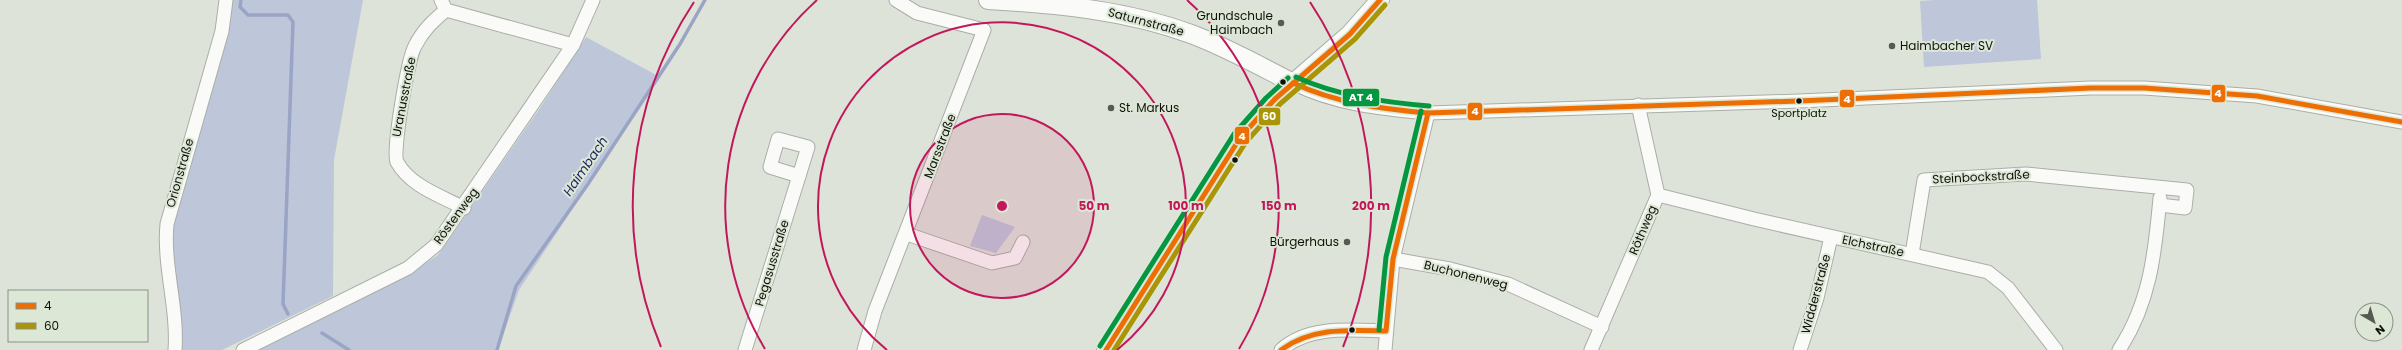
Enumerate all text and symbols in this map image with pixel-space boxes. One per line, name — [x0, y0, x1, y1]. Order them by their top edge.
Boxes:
street label: Saturnstraße — [1106, 3, 1186, 40]
place label: Grundschule Haimbach — [1196, 7, 1273, 38]
marker: Grundschule Haimbach — [1276, 18, 1286, 28]
place label: Haimbacher SV — [1900, 37, 1993, 54]
marker: Haimbacher SV — [1887, 41, 1897, 51]
street label: Uranusstraße — [387, 55, 420, 138]
unlabelled marker — [1278, 77, 1288, 87]
line badge: 4 — [2211, 84, 2226, 103]
text: 4 — [2214, 85, 2222, 101]
line badge: AT 4 — [1342, 88, 1380, 107]
text: AT 4 — [1349, 89, 1374, 105]
line badge: 4 — [1839, 89, 1855, 108]
text: 4 — [1843, 91, 1851, 107]
marker: Sportplatz — [1794, 96, 1804, 106]
place label: St. Markus — [1119, 99, 1179, 116]
line badge: 4 — [1467, 102, 1483, 121]
marker: St. Markus — [1106, 103, 1116, 113]
text: 4 — [1471, 103, 1479, 119]
place label: Sportplatz — [1771, 105, 1827, 121]
line badge: 60 — [1258, 107, 1281, 126]
text: 60 — [1262, 108, 1276, 124]
street label: Marsstraße — [919, 111, 960, 181]
line badge: 4 — [1234, 126, 1250, 145]
text: 4 — [1238, 128, 1246, 144]
water label: Haimbach — [558, 133, 612, 200]
street label: Orionstraße — [162, 136, 197, 209]
unlabelled marker — [1230, 155, 1240, 165]
street label: Steinbockstraße — [1932, 165, 2030, 188]
street label: Röstenweg — [429, 184, 482, 247]
text: 50 m — [1079, 197, 1110, 214]
text: 100 m — [1168, 197, 1204, 214]
text: 150 m — [1261, 197, 1297, 214]
text: 200 m — [1352, 197, 1390, 214]
centre of rings — [995, 199, 1009, 213]
street label: Röthweg — [1624, 202, 1661, 257]
street label: Pegasusstraße — [750, 217, 793, 308]
street label: Elchstraße — [1841, 231, 1906, 260]
place label: Bürgerhaus — [1270, 233, 1339, 250]
marker: Bürgerhaus — [1342, 237, 1352, 247]
street label: Widderstraße — [1797, 252, 1834, 335]
street label: Buchonenweg — [1422, 256, 1510, 293]
legend — [8, 290, 148, 342]
text: 4 — [44, 297, 52, 314]
north arrow — [2354, 302, 2394, 342]
text: 60 — [44, 317, 59, 334]
text: N — [2372, 321, 2388, 339]
unlabelled marker — [1347, 325, 1357, 335]

